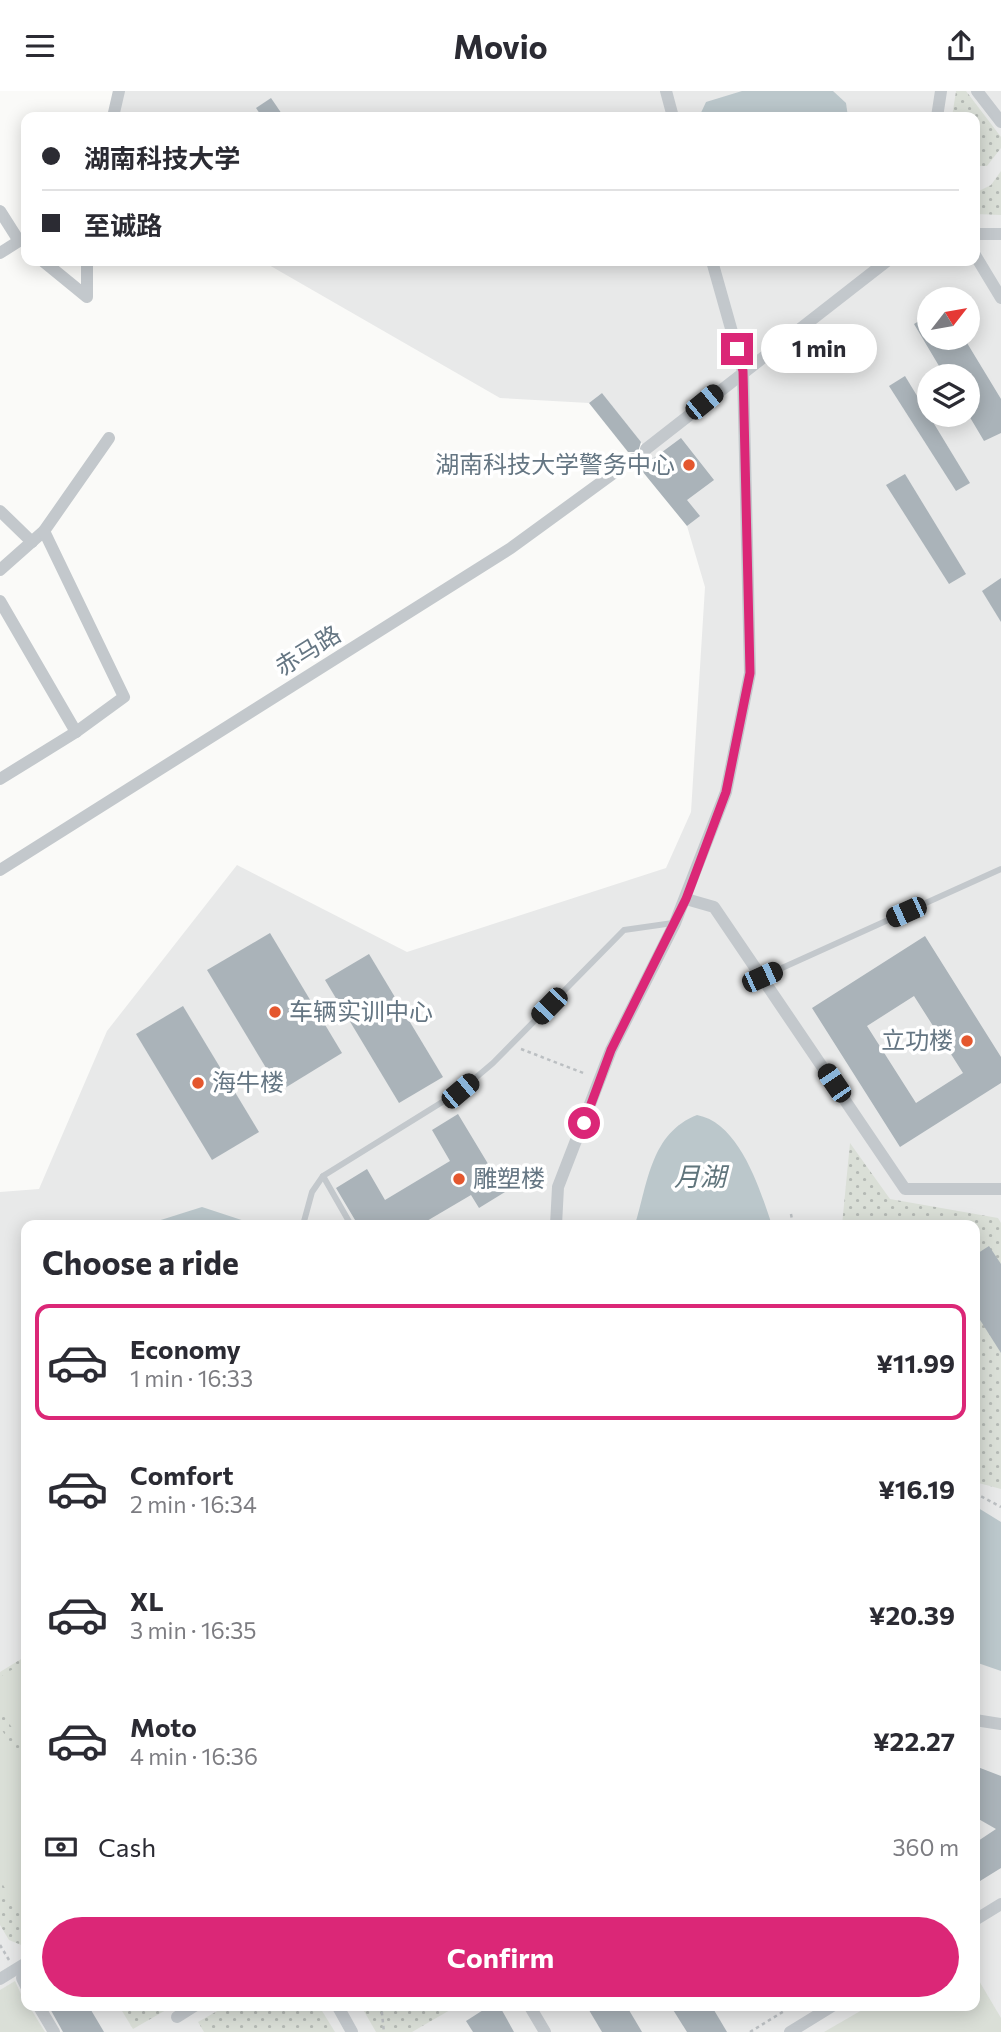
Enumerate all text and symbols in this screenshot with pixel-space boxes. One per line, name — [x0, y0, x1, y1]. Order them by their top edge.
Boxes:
text: Movio — [453, 26, 548, 66]
icon: menu — [21, 27, 59, 65]
icon: share — [942, 27, 980, 65]
text: 湖南科技大学 — [84, 142, 240, 173]
text: 至诚路 — [84, 209, 162, 240]
north arrow — [917, 287, 980, 350]
map controls — [917, 287, 980, 427]
callout: 1 min — [762, 324, 877, 373]
route end — [721, 333, 753, 365]
text: 1 min — [792, 334, 846, 362]
button: layers — [917, 364, 980, 427]
car — [682, 381, 727, 423]
place label: 湖南科技大学警务中心 — [435, 449, 675, 478]
marker: 湖南科技大学警务中心 — [681, 457, 697, 473]
street label: 赤马路 — [269, 618, 345, 681]
car — [883, 894, 930, 930]
car — [739, 959, 786, 995]
car — [527, 984, 572, 1028]
place label: 车辆实训中心 — [289, 996, 433, 1025]
marker: 车辆实训中心 — [267, 1004, 283, 1020]
place label: 立功楼 — [881, 1025, 953, 1054]
marker: 立功楼 — [959, 1033, 975, 1049]
car — [814, 1060, 855, 1106]
place label: 海牛楼 — [212, 1067, 284, 1096]
car — [438, 1069, 483, 1113]
marker: 海牛楼 — [190, 1075, 206, 1091]
route start — [568, 1107, 600, 1139]
water label: 月湖 — [674, 1160, 730, 1191]
place label: 雕塑楼 — [473, 1163, 545, 1192]
marker: 雕塑楼 — [451, 1171, 467, 1187]
text: Choose a ride — [42, 1242, 239, 1282]
icon: car — [46, 1331, 109, 1394]
text: Economy — [130, 1333, 241, 1364]
text: ¥11.99 — [876, 1347, 955, 1378]
text: 1 min · 16:33 — [130, 1364, 253, 1392]
icon: car — [46, 1457, 109, 1520]
text: Comfort — [130, 1459, 233, 1490]
text: ¥16.19 — [878, 1473, 955, 1504]
text: 2 min · 16:34 — [130, 1490, 257, 1518]
icon: car — [46, 1583, 109, 1646]
text: XL — [130, 1585, 164, 1616]
text: ¥20.39 — [869, 1599, 955, 1630]
text: 3 min · 16:35 — [130, 1616, 256, 1644]
icon: car — [46, 1709, 109, 1772]
text: Moto — [130, 1711, 197, 1742]
text: ¥22.27 — [873, 1725, 955, 1756]
text: 4 min · 16:36 — [130, 1742, 258, 1770]
icon: cash — [42, 1828, 80, 1866]
text: Cash — [98, 1831, 156, 1862]
text: 360 m — [892, 1833, 959, 1861]
button: Confirm — [42, 1917, 959, 1997]

